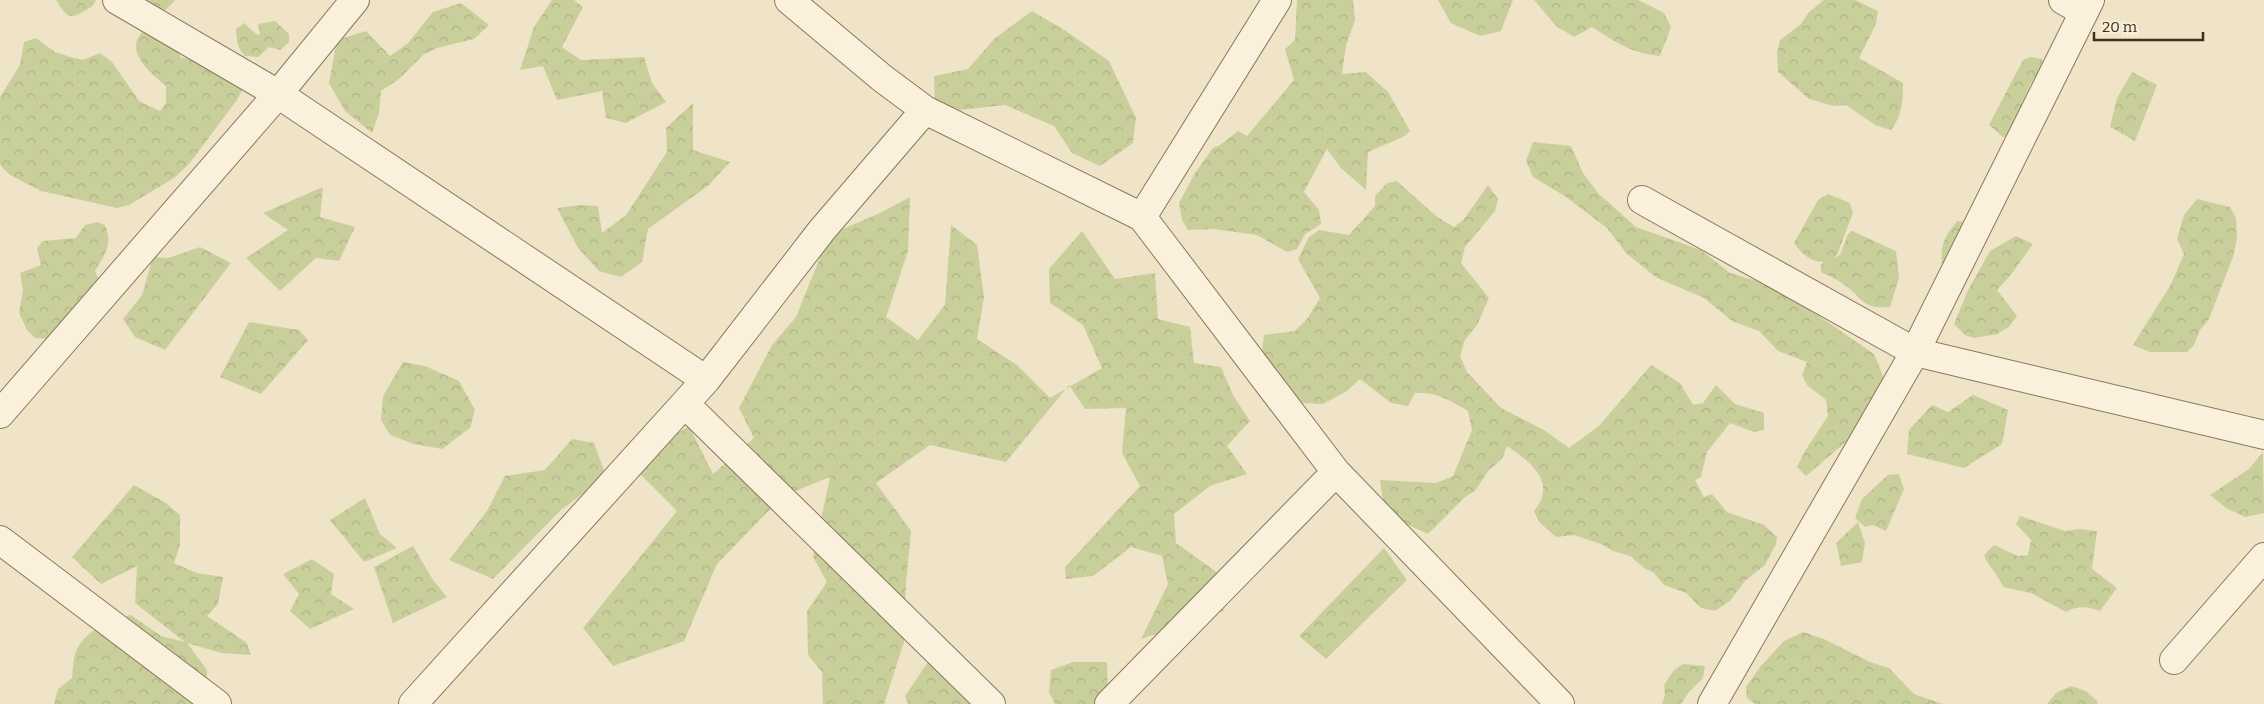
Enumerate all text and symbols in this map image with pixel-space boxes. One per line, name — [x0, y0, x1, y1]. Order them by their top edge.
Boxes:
scale bar — [2094, 10, 2203, 42]
text: 20 m — [2102, 18, 2138, 36]

